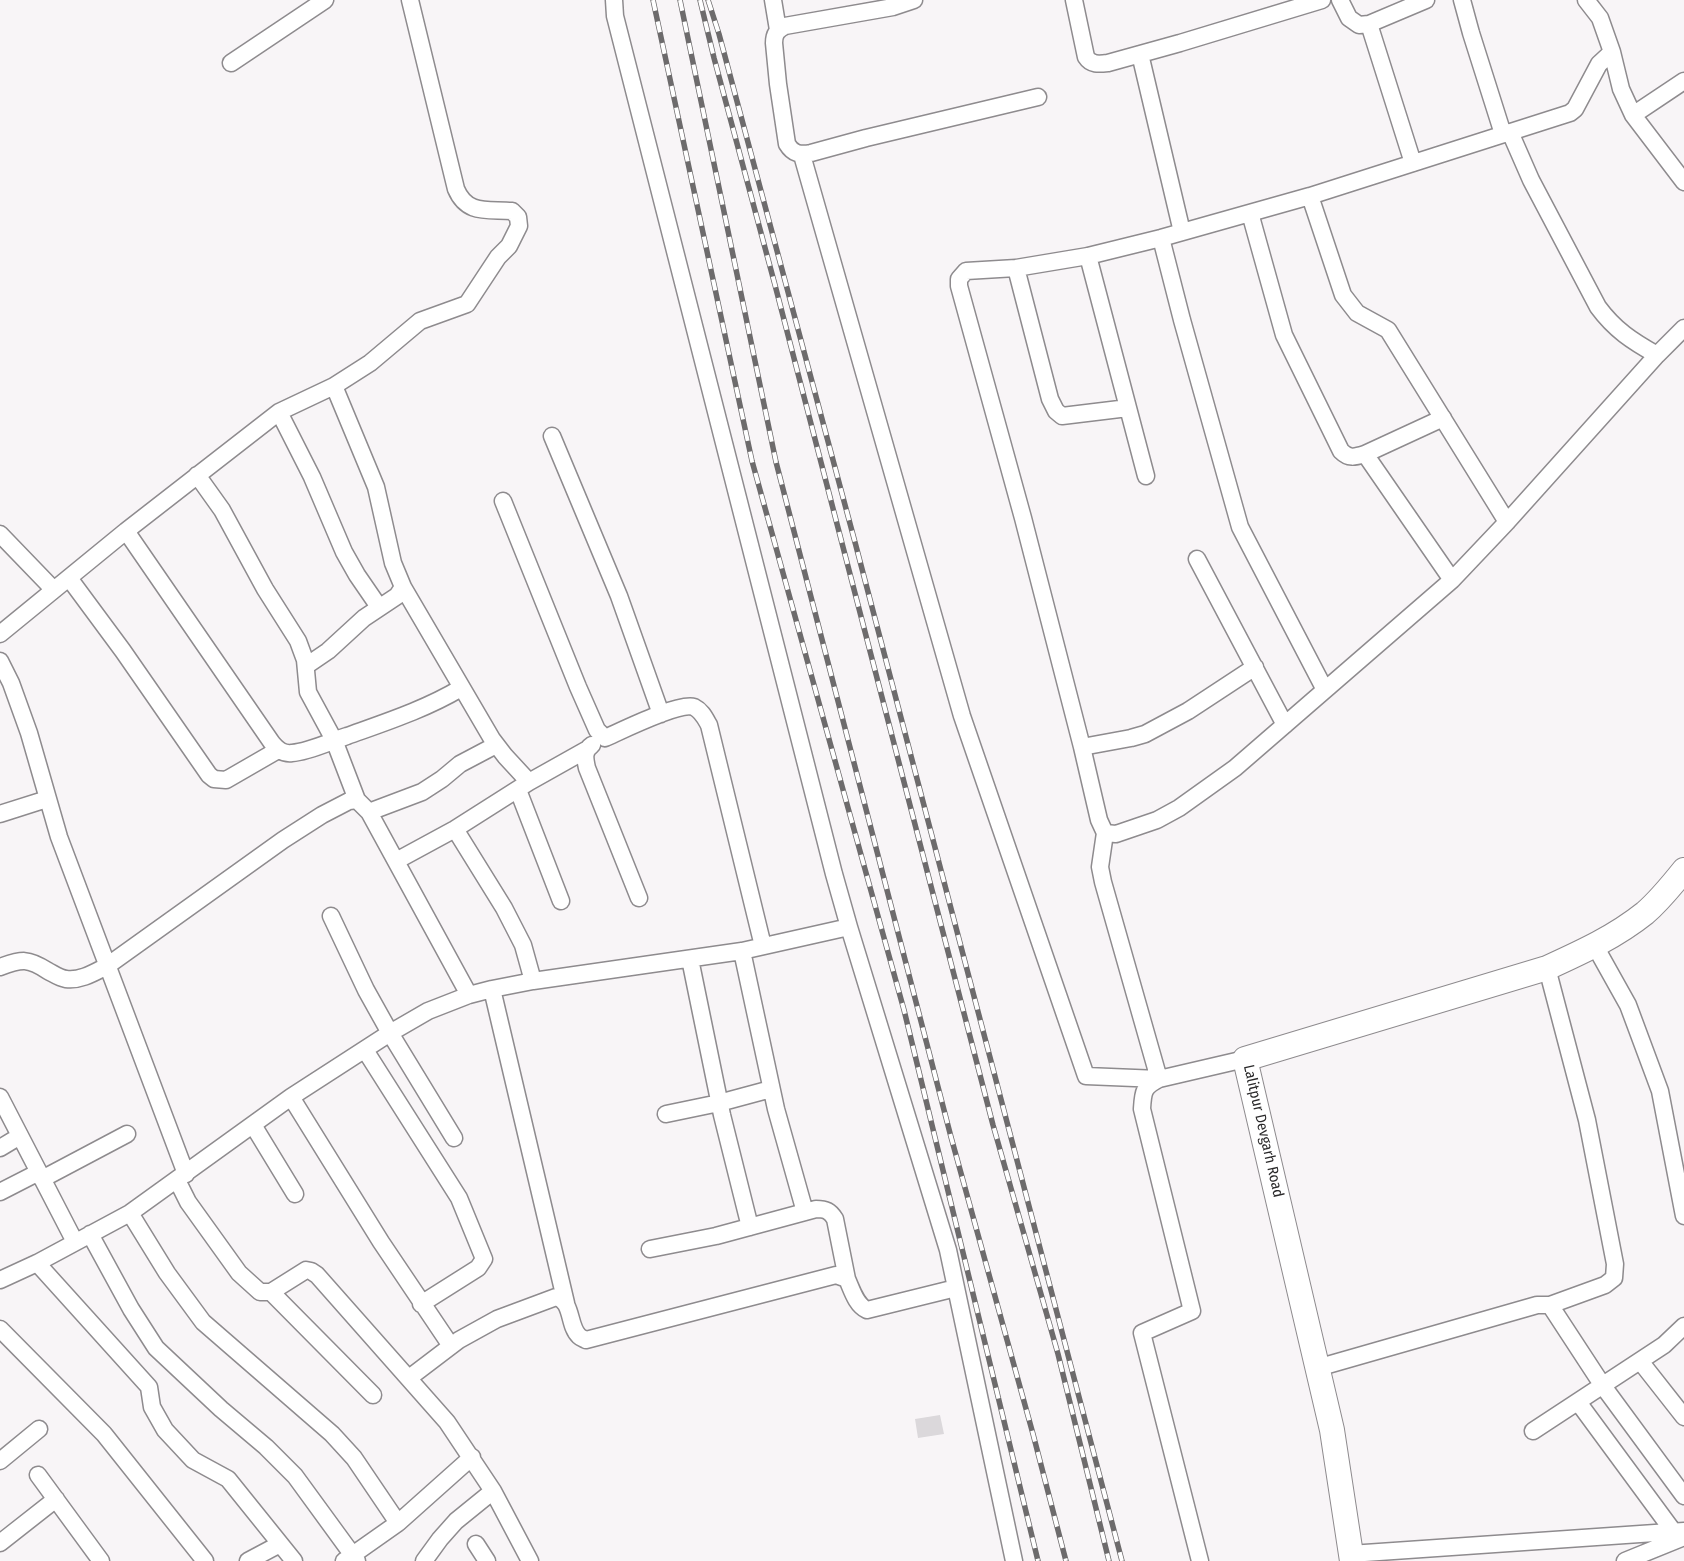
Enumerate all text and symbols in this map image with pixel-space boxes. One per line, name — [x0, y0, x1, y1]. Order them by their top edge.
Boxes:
street label: Lalitpur Devgarh Road — [1239, 1063, 1287, 1199]

